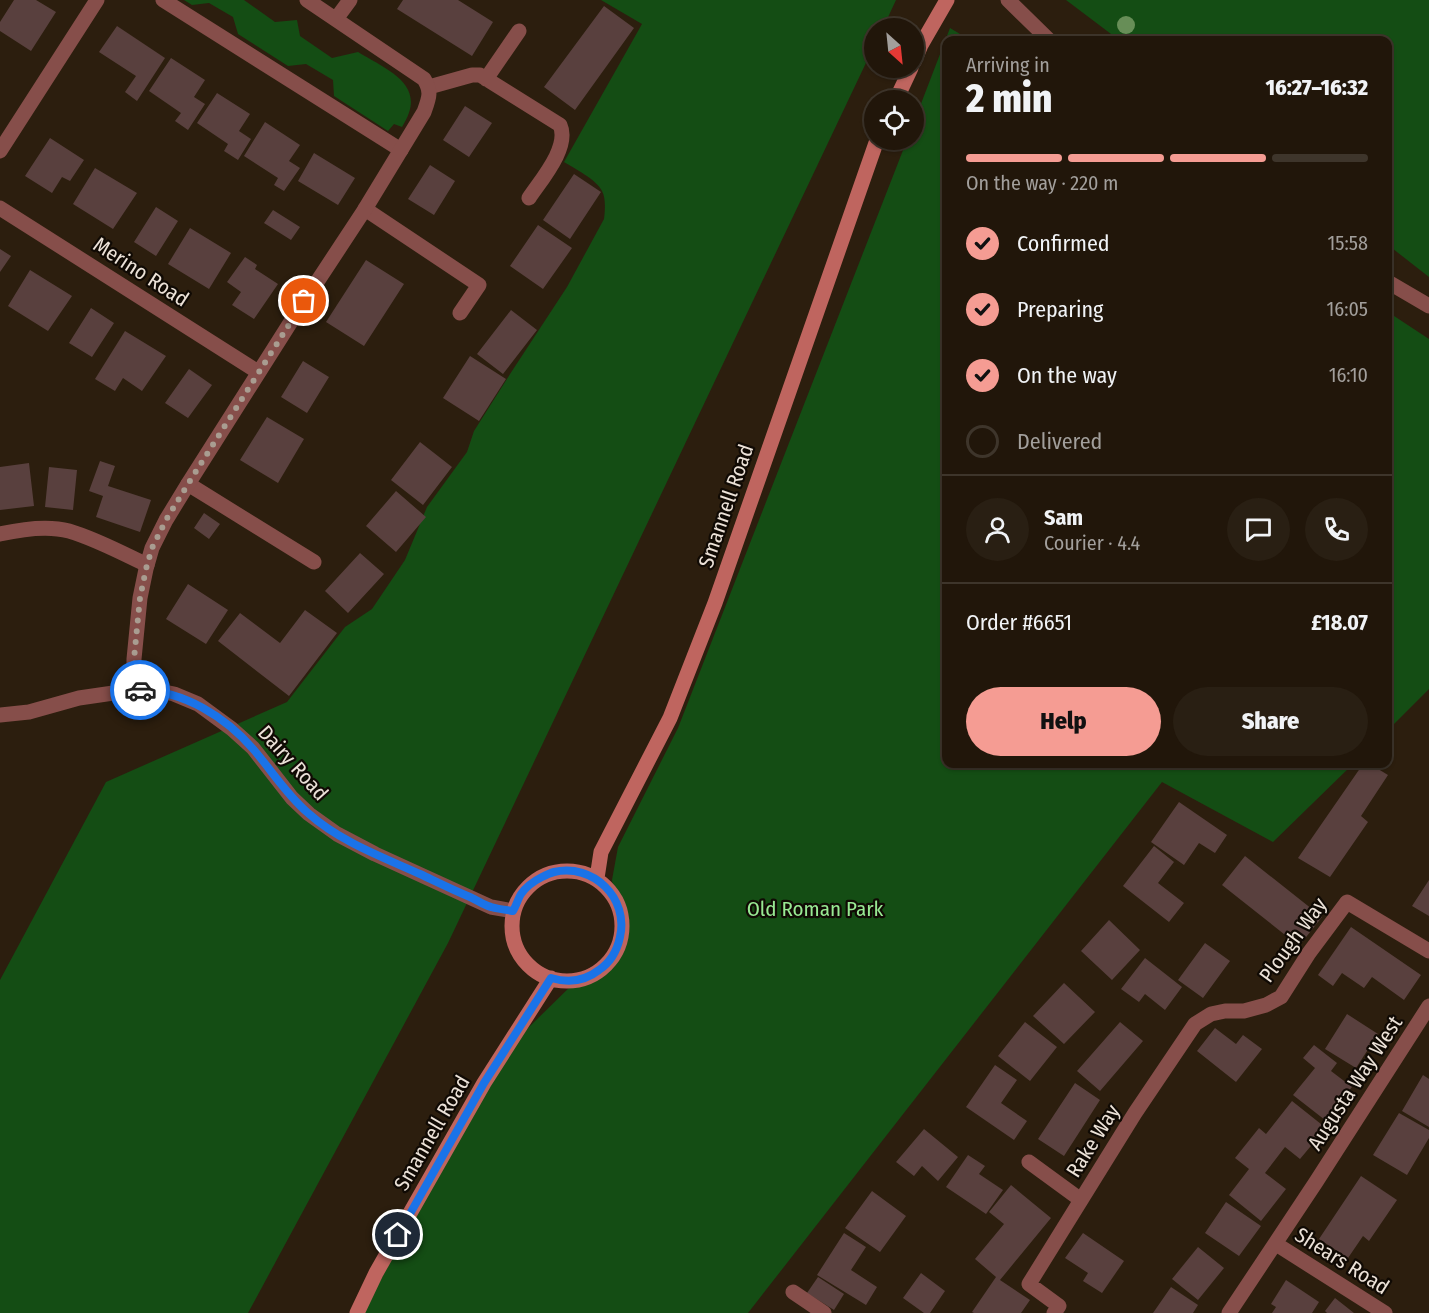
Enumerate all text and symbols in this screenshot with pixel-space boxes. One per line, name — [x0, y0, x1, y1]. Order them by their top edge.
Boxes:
north arrow — [864, 18, 924, 78]
map controls — [864, 18, 924, 150]
text: Arriving in — [966, 53, 1050, 77]
text: 16:27–16:32 — [1266, 74, 1368, 101]
text: 2 min — [966, 76, 1052, 122]
button: locate — [864, 90, 924, 150]
text: On the way · 220 m — [966, 171, 1119, 195]
icon: check — [966, 227, 999, 260]
text: Confirmed — [1017, 230, 1110, 257]
text: 15:58 — [1328, 231, 1368, 255]
street label: Merino Road — [88, 232, 194, 312]
pin — [278, 275, 329, 326]
icon: bag — [287, 284, 320, 317]
icon: check — [966, 293, 999, 326]
text: Preparing — [1017, 296, 1103, 323]
text: 16:05 — [1326, 297, 1368, 321]
icon: check — [966, 359, 999, 392]
text: On the way — [1017, 362, 1117, 389]
text: 16:10 — [1329, 363, 1368, 387]
text: Delivered — [1017, 428, 1102, 455]
street label: Smannell Road — [693, 441, 759, 571]
button: person — [966, 498, 1029, 561]
button: chat — [1227, 498, 1290, 561]
button: phone — [1305, 498, 1368, 561]
text: Sam — [1044, 504, 1083, 531]
text: Courier · 4.4 — [1044, 531, 1140, 555]
text: Order #6651 — [966, 609, 1072, 636]
text: £18.07 — [1311, 609, 1368, 636]
courier — [110, 660, 170, 720]
icon: car — [124, 674, 157, 707]
button: Help — [966, 687, 1161, 756]
button: Share — [1173, 687, 1368, 756]
street label: Dairy Road — [252, 720, 334, 806]
street label: Plough Way — [1254, 892, 1333, 988]
park label: Old Roman Park — [747, 896, 884, 922]
street label: Augusta Way West — [1302, 1011, 1408, 1155]
street label: Smannell Road — [389, 1071, 475, 1195]
street label: Rake Way — [1061, 1099, 1126, 1182]
pin — [372, 1209, 423, 1260]
icon: home — [381, 1218, 414, 1251]
street label: Shears Road — [1290, 1222, 1394, 1300]

